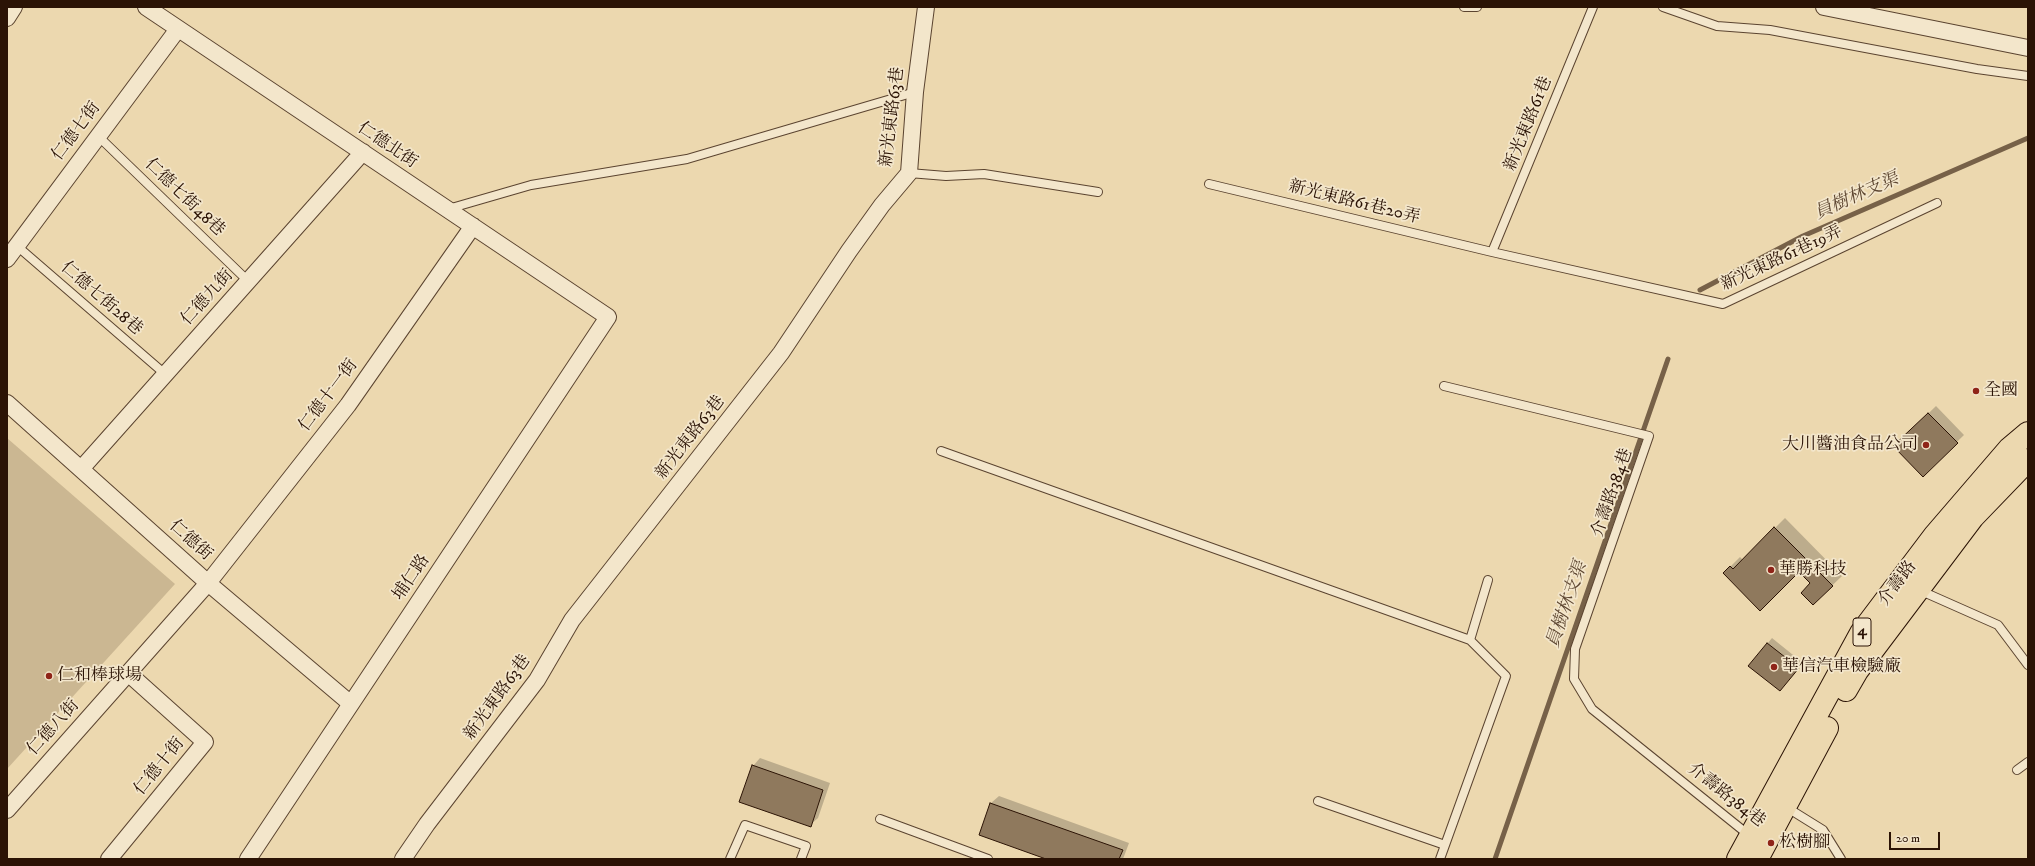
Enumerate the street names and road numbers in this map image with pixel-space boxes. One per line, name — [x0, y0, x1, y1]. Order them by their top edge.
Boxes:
street label: 新光東路63巷 — [877, 66, 909, 168]
street label: 新光東路61巷 — [1501, 74, 1557, 174]
street label: 仁德七街 — [48, 99, 106, 165]
street label: 仁德北街 — [353, 119, 421, 173]
street label: 仁德七街48巷 — [140, 155, 228, 241]
street label: 新光東路61巷20弄 — [1286, 177, 1422, 229]
street label: 新光東路61巷19弄 — [1718, 222, 1846, 296]
street label: 仁德七街28巷 — [56, 258, 146, 340]
street label: 仁德九街 — [178, 266, 238, 330]
street label: 仁德十一街 — [295, 356, 363, 436]
street label: 新光東路63巷 — [652, 392, 730, 484]
street label: 介壽路384巷 — [1588, 446, 1638, 540]
street label: 仁德街 — [164, 516, 216, 566]
street label: 埔仁路 — [389, 551, 435, 605]
street label: 介壽路 — [1875, 557, 1921, 611]
road number: 4 — [1853, 618, 1871, 646]
street label: 新光東路63巷 — [460, 651, 536, 745]
street label: 仁德八街 — [24, 696, 84, 760]
street label: 仁德十街 — [131, 734, 189, 800]
street label: 介壽路384巷 — [1683, 759, 1769, 833]

